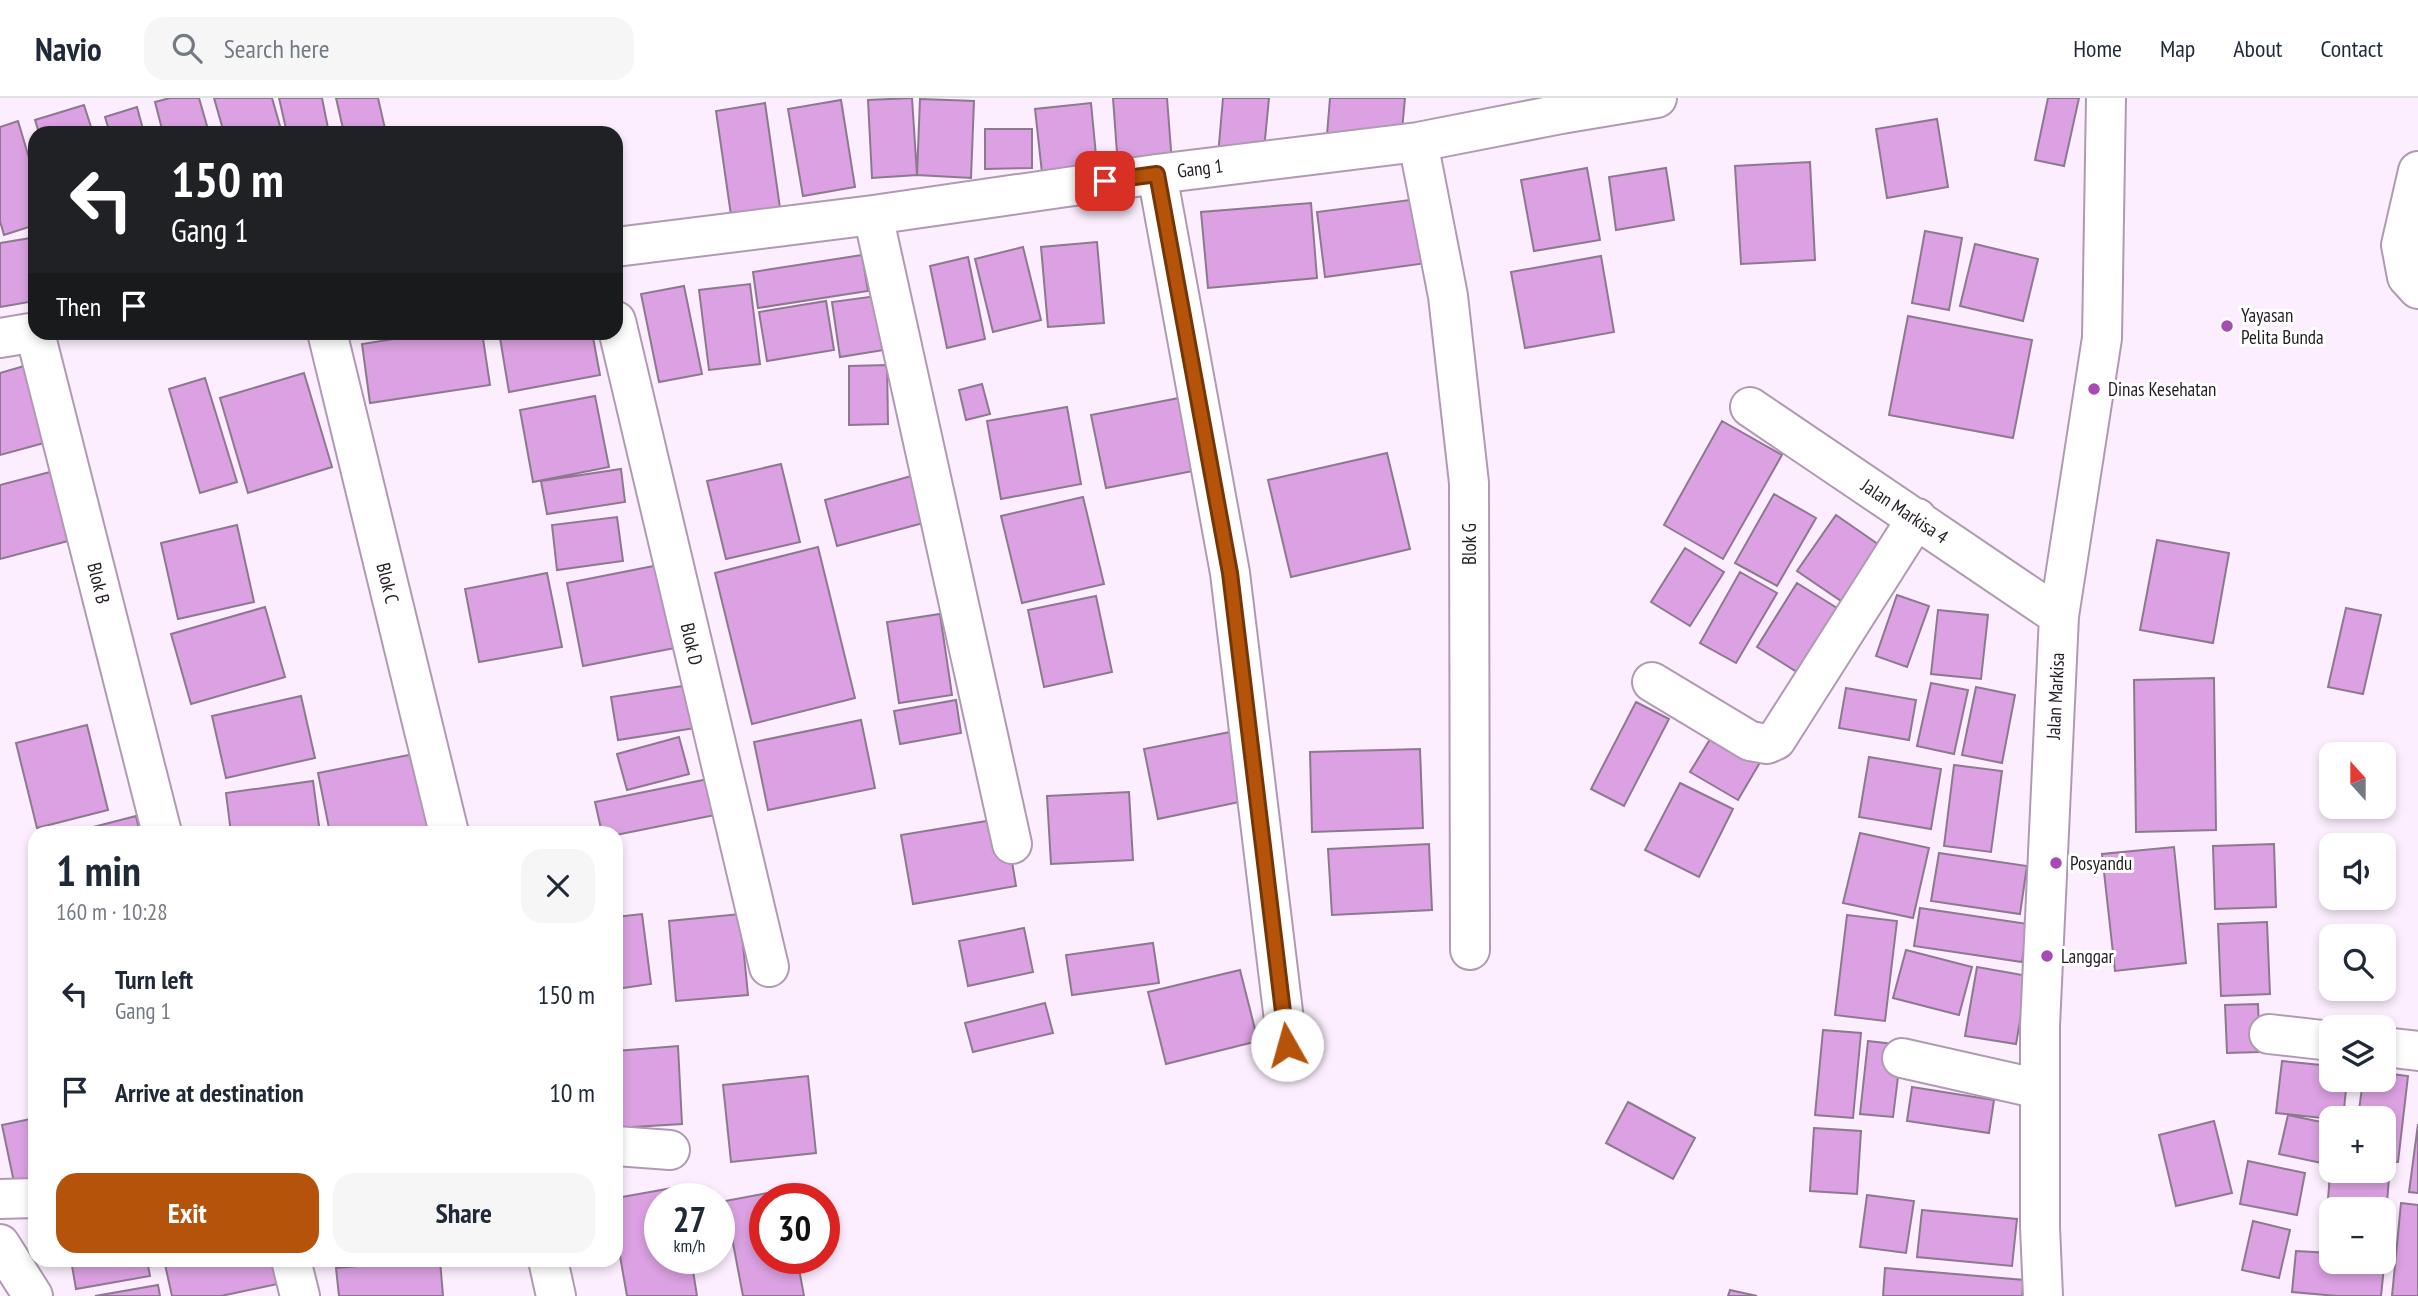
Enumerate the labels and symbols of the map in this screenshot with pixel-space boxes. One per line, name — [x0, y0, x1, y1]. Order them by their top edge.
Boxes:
pin — [1075, 151, 1135, 211]
street label: Gang 1 — [1176, 153, 1224, 183]
place label: Yayasan Pelita Bunda — [2241, 303, 2324, 349]
marker: Yayasan Pelita Bunda — [2219, 318, 2235, 334]
place label: Dinas Kesehatan — [2108, 377, 2216, 401]
marker: Dinas Kesehatan — [2086, 381, 2102, 397]
street label: Jalan Markisa 4 — [1856, 473, 1953, 549]
street label: Blok G — [1457, 523, 1481, 565]
street label: Blok B — [82, 560, 116, 606]
street label: Blok C — [371, 560, 405, 606]
street label: Blok D — [676, 621, 708, 667]
street label: Jalan Markisa — [2041, 652, 2069, 741]
north arrow — [2319, 742, 2396, 819]
place label: Posyandu — [2070, 851, 2132, 875]
marker: Posyandu — [2048, 855, 2064, 871]
place label: Langgar — [2061, 944, 2115, 968]
marker: Langgar — [2039, 948, 2055, 964]
position arrow — [1250, 1008, 1324, 1082]
speed limit sign: 30 — [749, 1183, 840, 1274]

